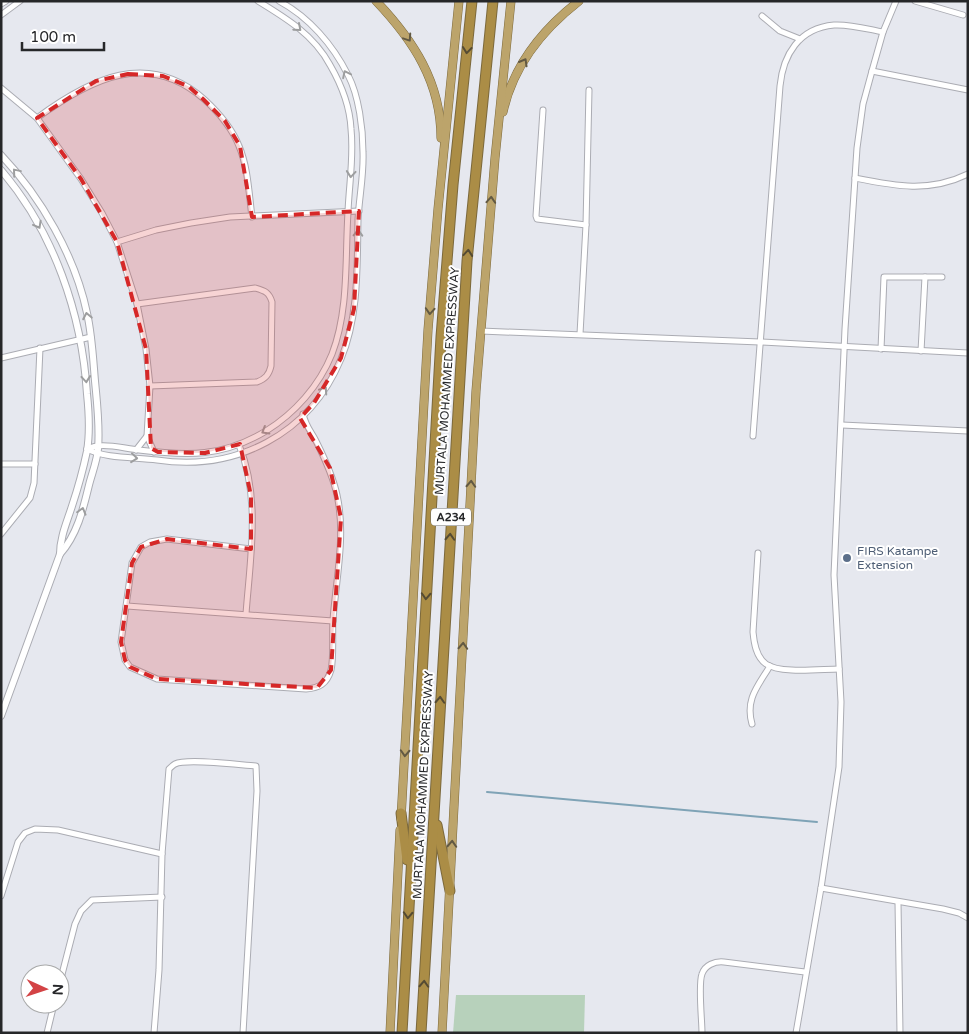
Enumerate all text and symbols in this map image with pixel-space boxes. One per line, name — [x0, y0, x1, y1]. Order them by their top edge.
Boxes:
scale bar — [22, 20, 105, 52]
one-way arrow — [293, 22, 302, 31]
text: 100 m — [30, 28, 76, 46]
one-way arrow — [402, 32, 411, 42]
one-way arrow — [462, 46, 473, 54]
one-way arrow — [517, 58, 527, 67]
one-way arrow — [343, 70, 353, 79]
one-way arrow — [13, 169, 22, 178]
one-way arrow — [346, 171, 357, 179]
one-way arrow — [486, 195, 497, 203]
one-way arrow — [32, 220, 42, 229]
one-way arrow — [353, 229, 363, 237]
one-way arrow — [462, 249, 473, 257]
street label: MURTALA MOHAMMED EXPRESSWAY — [432, 266, 462, 496]
one-way arrow — [425, 307, 436, 315]
one-way arrow — [83, 312, 93, 321]
one-way arrow — [81, 375, 92, 383]
one-way arrow — [318, 386, 327, 395]
one-way arrow — [262, 424, 271, 434]
one-way arrow — [131, 452, 139, 463]
one-way arrow — [466, 480, 477, 488]
one-way arrow — [76, 507, 87, 516]
road number: A234 — [431, 508, 471, 526]
one-way arrow — [444, 533, 455, 541]
place label: FIRS Katampe Extension — [857, 544, 938, 572]
marker: FIRS Katampe Extension — [841, 552, 853, 564]
one-way arrow — [421, 592, 432, 600]
one-way arrow — [457, 642, 468, 650]
street label: MURTALA MOHAMMED EXPRESSWAY — [410, 670, 436, 900]
one-way arrow — [435, 695, 446, 703]
one-way arrow — [399, 749, 410, 757]
one-way arrow — [447, 840, 458, 848]
one-way arrow — [403, 911, 414, 919]
north arrow — [20, 964, 70, 1014]
one-way arrow — [419, 980, 430, 988]
text: N — [49, 984, 66, 996]

